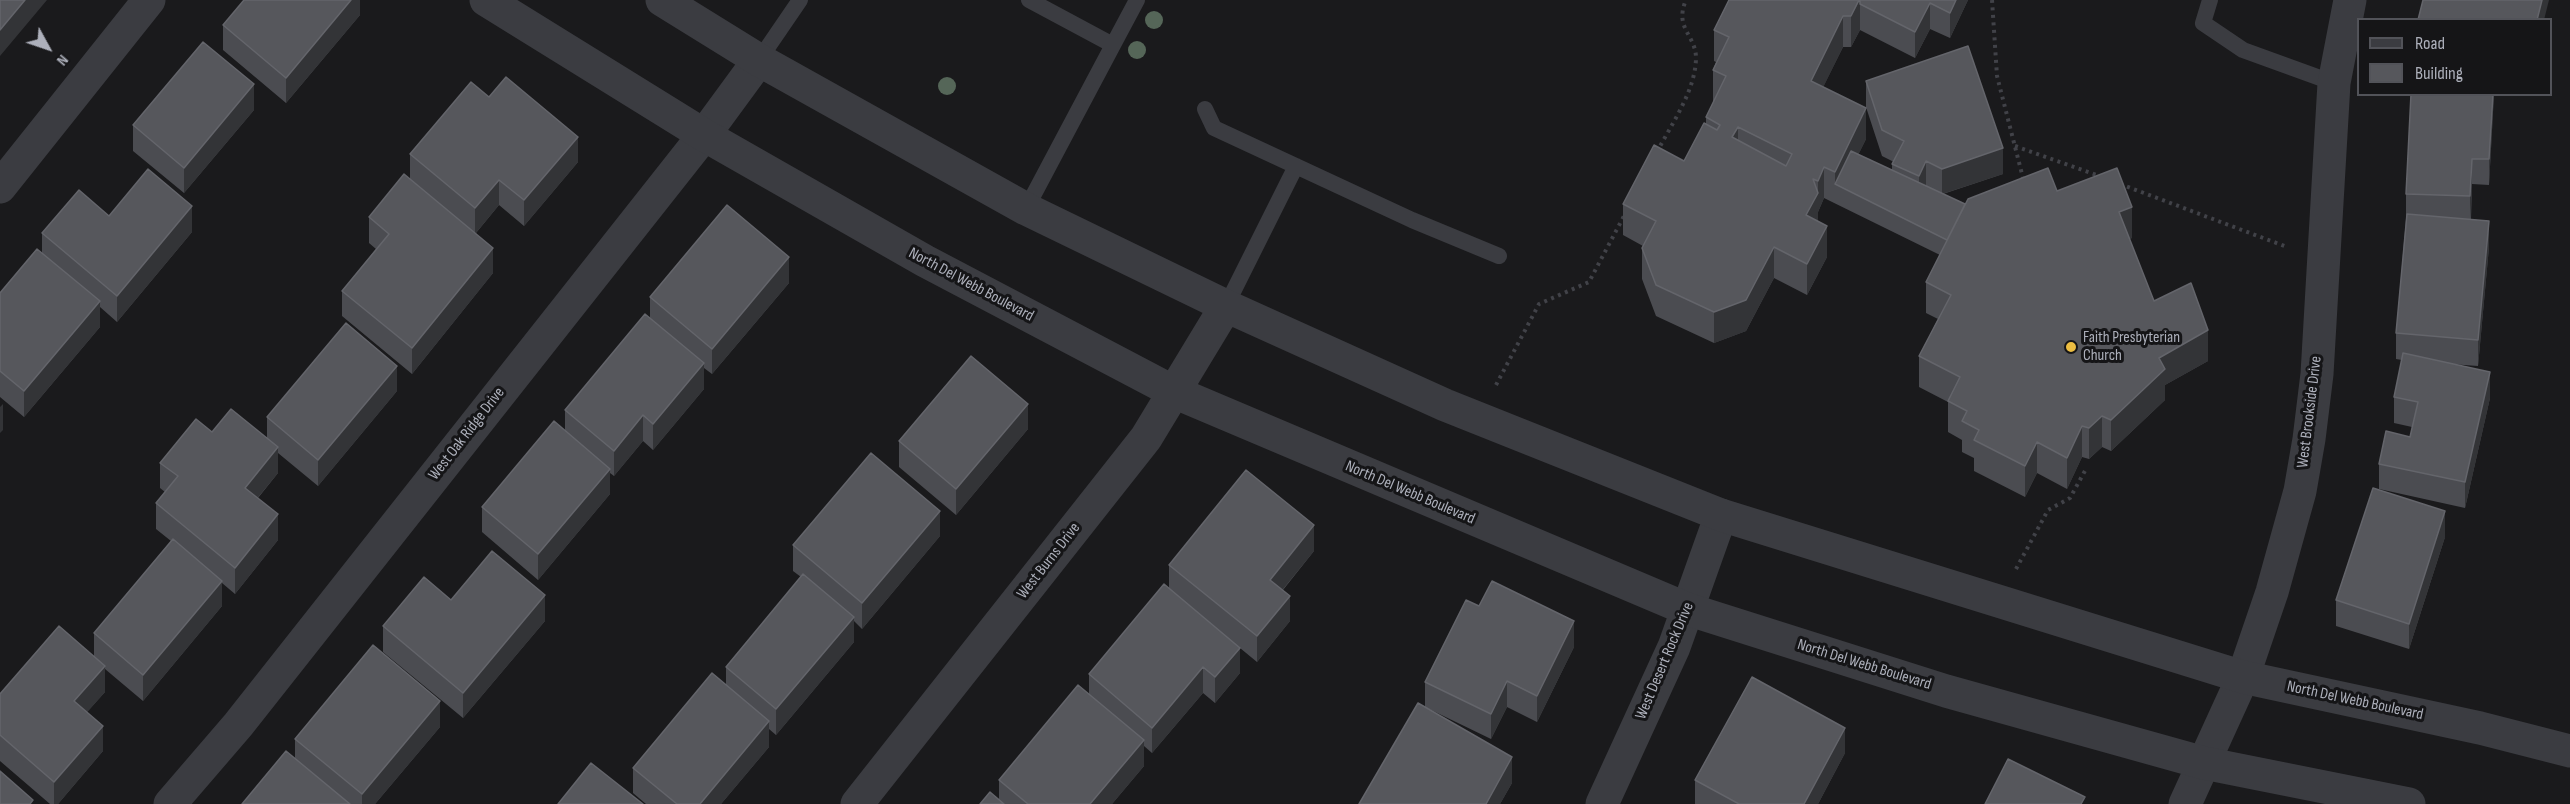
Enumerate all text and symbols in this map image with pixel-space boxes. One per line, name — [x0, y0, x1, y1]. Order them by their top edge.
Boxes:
north arrow — [18, 18, 78, 78]
legend — [2357, 18, 2552, 96]
text: Road — [2415, 33, 2445, 54]
text: N — [52, 51, 72, 69]
text: Building — [2415, 63, 2463, 84]
street label: North Del Webb Boulevard — [905, 244, 1037, 326]
place label: Faith Presbyterian Church — [2083, 328, 2180, 366]
marker: Faith Presbyterian Church — [2064, 340, 2078, 354]
street label: West Brookside Drive — [2294, 355, 2326, 469]
street label: West Oak Ridge Drive — [425, 384, 509, 484]
street label: North Del Webb Boulevard — [1342, 457, 1478, 529]
street label: West Burns Drive — [1013, 519, 1085, 603]
street label: West Desert Rock Drive — [1632, 600, 1698, 722]
street label: North Del Webb Boulevard — [1795, 636, 1933, 694]
street label: North Del Webb Boulevard — [2285, 677, 2425, 725]

